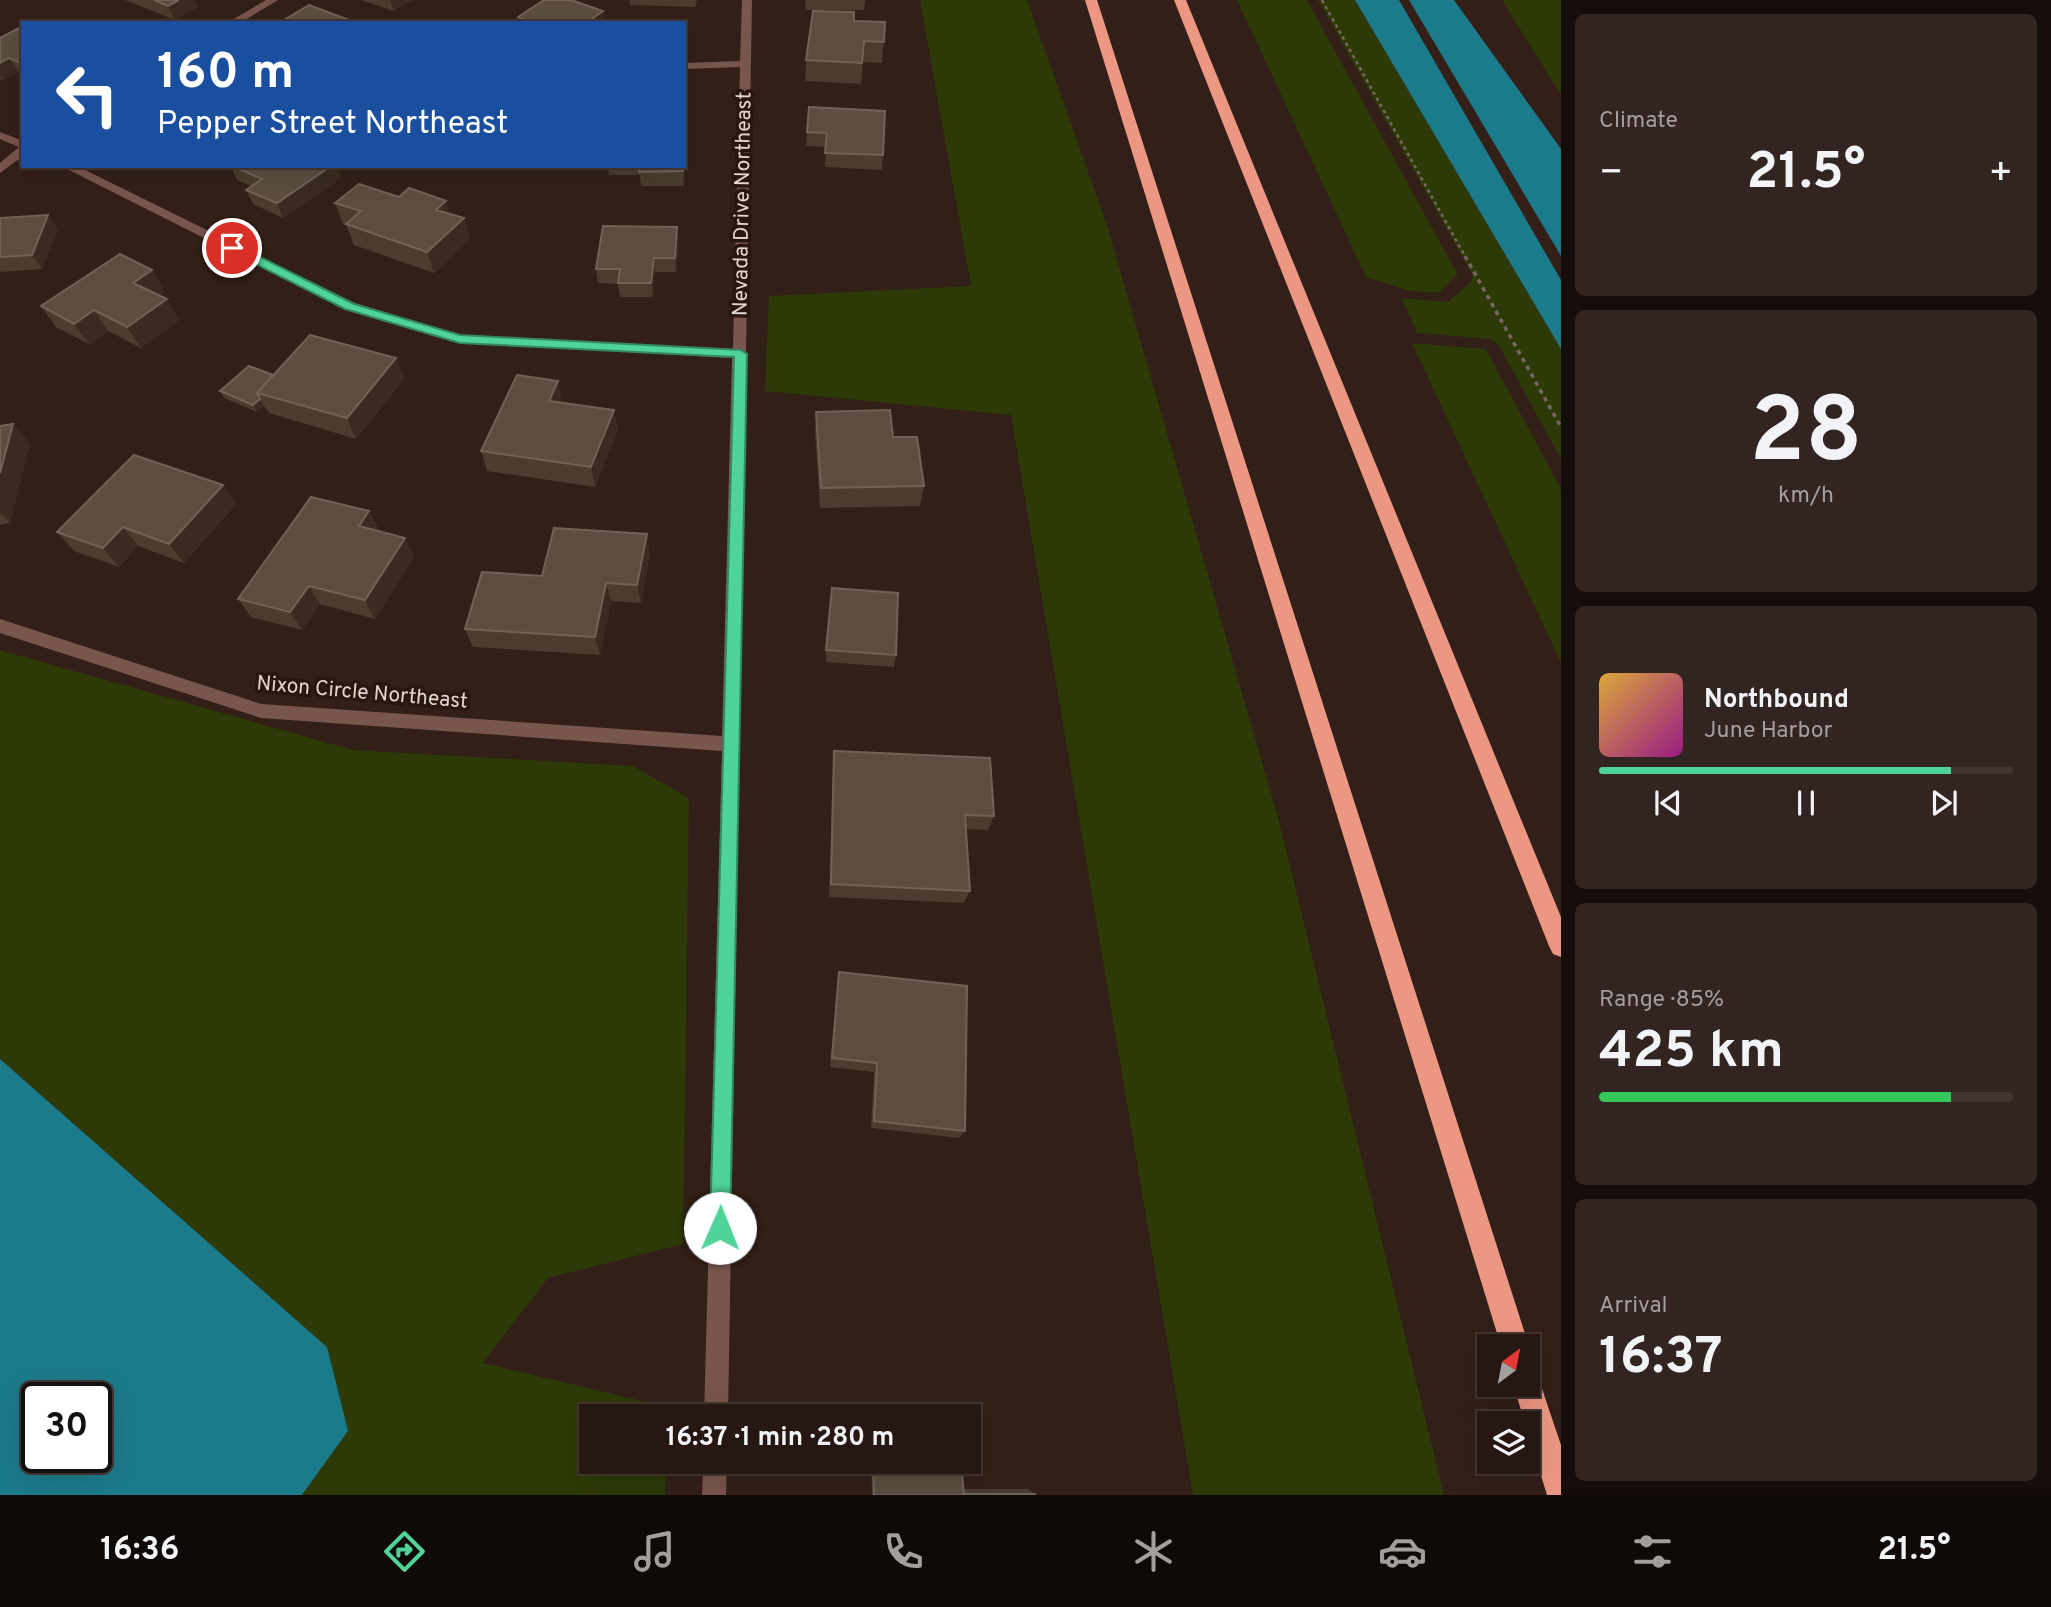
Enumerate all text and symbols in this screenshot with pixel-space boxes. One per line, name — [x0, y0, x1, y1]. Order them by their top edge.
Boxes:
text: 160 m — [157, 44, 294, 106]
icon: left — [42, 49, 133, 140]
street label: Nevada Drive Northeast — [728, 92, 758, 316]
text: Pepper Street Northeast — [157, 105, 508, 145]
text: Climate — [1599, 107, 1678, 136]
text: 21.5° — [1747, 141, 1865, 207]
text: − — [1599, 150, 1624, 199]
text: + — [1988, 150, 2013, 199]
pin — [202, 218, 262, 278]
icon: arrive — [213, 229, 251, 267]
text: 28 — [1750, 379, 1862, 494]
text: km/h — [1778, 482, 1834, 511]
street label: Nixon Circle Northeast — [255, 670, 469, 716]
text: Northbound — [1704, 684, 1849, 717]
text: June Harbor — [1704, 717, 1832, 746]
icon: previous — [1649, 784, 1687, 822]
icon: pause — [1787, 784, 1825, 822]
icon: next — [1925, 784, 1963, 822]
text: Range · 85% — [1599, 986, 1724, 1015]
text: 425 km — [1599, 1020, 1784, 1086]
position arrow — [683, 1191, 757, 1265]
text: Arrival — [1599, 1292, 1668, 1321]
text: 16:37 — [1599, 1326, 1723, 1392]
north arrow — [1477, 1334, 1540, 1396]
map controls — [1477, 1334, 1540, 1474]
speed limit sign: 30 — [21, 1382, 112, 1473]
button: layers — [1477, 1411, 1540, 1474]
text: 16:37 · 1 min · 280 m — [666, 1422, 894, 1455]
icon: directions — [380, 1527, 429, 1576]
icon: music — [630, 1527, 679, 1576]
icon: phone — [879, 1527, 928, 1576]
icon: climate — [1129, 1527, 1178, 1576]
icon: car — [1378, 1527, 1427, 1576]
icon: filters — [1628, 1527, 1677, 1576]
text: 16:36 — [100, 1531, 179, 1571]
text: 21.5° — [1877, 1531, 1951, 1571]

